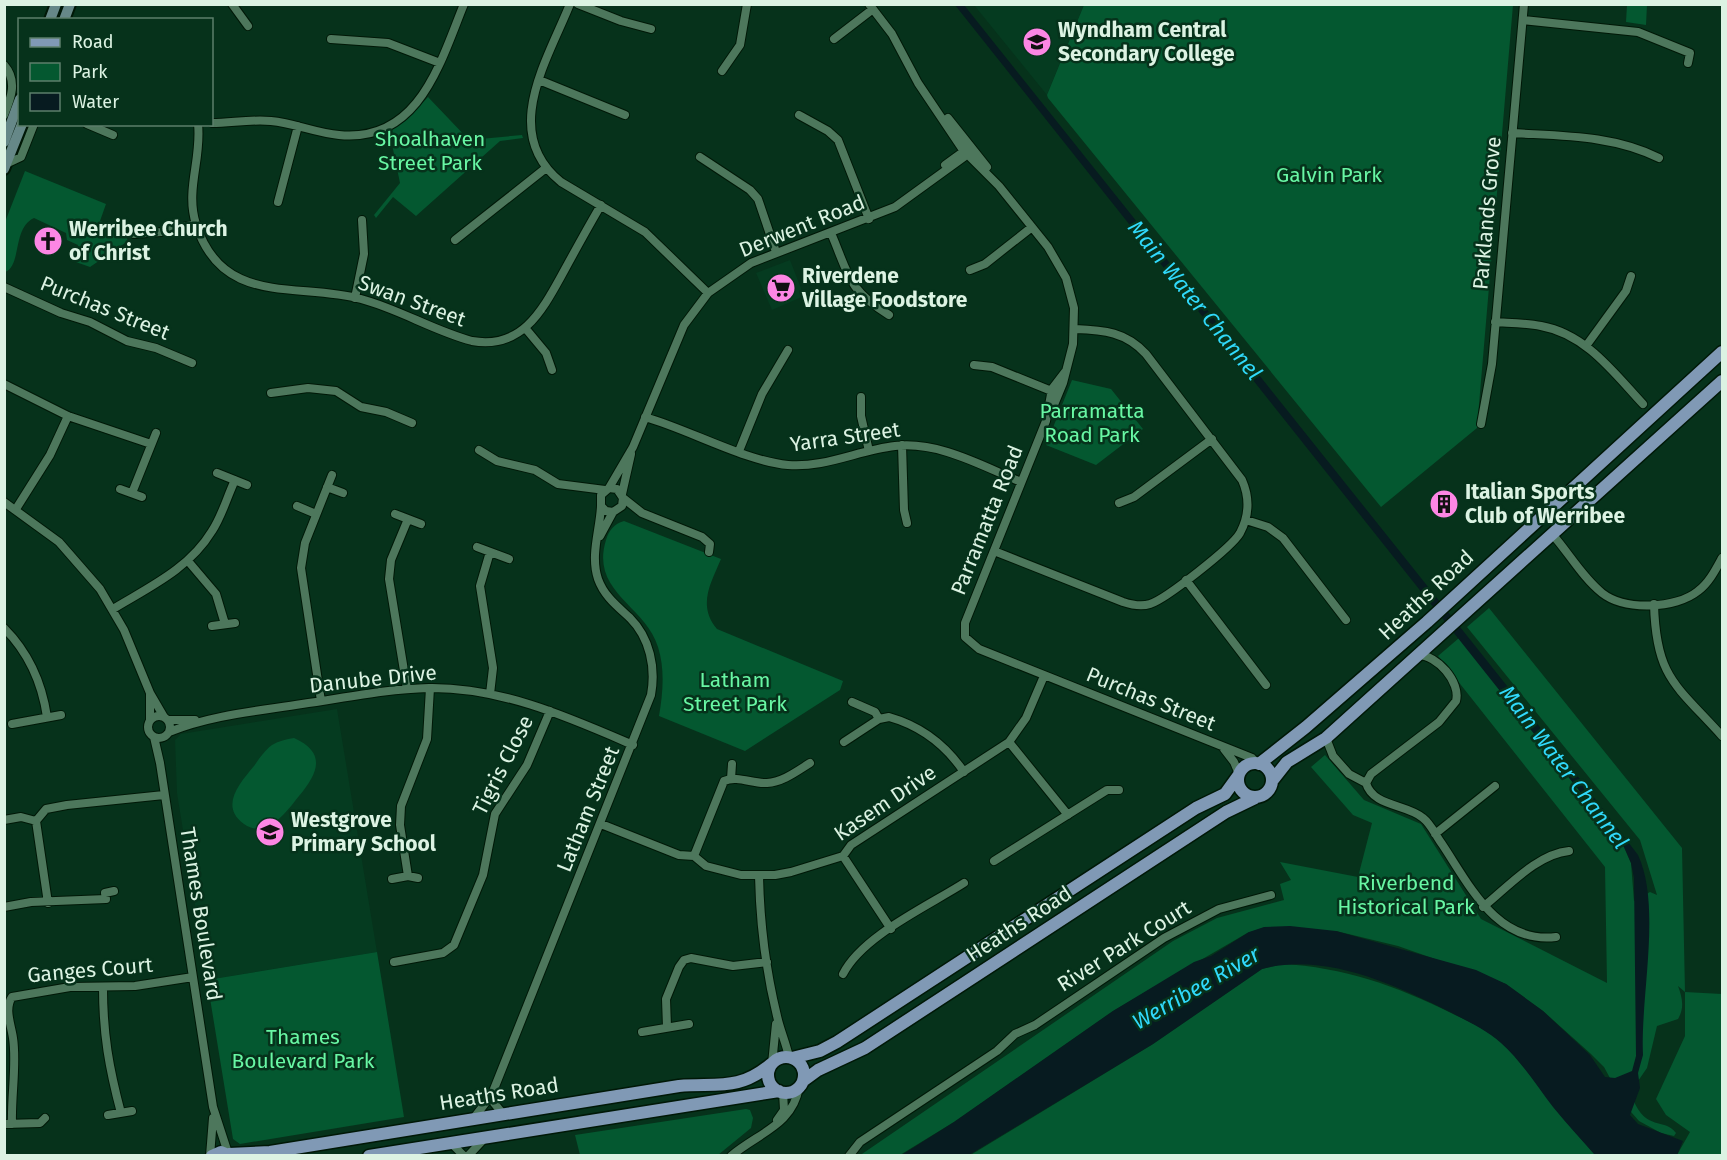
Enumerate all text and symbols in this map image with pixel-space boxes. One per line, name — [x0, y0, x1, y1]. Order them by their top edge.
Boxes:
place label: Wyndham Central Secondary College — [1058, 17, 1235, 67]
legend — [18, 18, 213, 126]
school or university icon: Wyndham Central Secondary College — [1021, 26, 1053, 58]
text: Road — [72, 31, 114, 53]
text: Park — [72, 61, 108, 83]
text: Water — [72, 91, 119, 113]
park label: Shoalhaven Street Park — [375, 126, 485, 176]
street label: Parklands Grove — [1467, 135, 1507, 291]
park label: Galvin Park — [1276, 162, 1382, 188]
street label: Derwent Road — [735, 189, 869, 263]
water label: Main Water Channel — [1122, 215, 1268, 385]
place label: Werribee Church of Christ — [69, 216, 228, 266]
church icon: Werribee Church of Christ — [32, 225, 64, 257]
place label: Riverdene Village Foodstore — [801, 263, 968, 313]
street label: Purchas Street — [37, 270, 174, 346]
street label: Swan Street — [355, 270, 470, 333]
supermarket icon: Riverdene Village Foodstore — [765, 272, 797, 304]
park label: Parramatta Road Park — [1039, 398, 1145, 448]
street label: Yarra Street — [788, 416, 902, 458]
street label: Parramatta Road — [945, 441, 1029, 599]
place label: Italian Sports Club of Werribee — [1465, 479, 1625, 529]
building icon: Italian Sports Club of Werribee — [1428, 488, 1460, 520]
street label: Heaths Road — [1373, 544, 1479, 646]
street label: Danube Drive — [308, 659, 438, 699]
street label: Purchas Street — [1083, 661, 1220, 737]
park label: Latham Street Park — [683, 667, 787, 717]
water label: Main Water Channel — [1494, 680, 1634, 854]
street label: Tigris Close — [467, 711, 539, 819]
street label: Latham Street — [551, 742, 625, 876]
street label: Kasem Drive — [829, 759, 941, 847]
place label: Westgrove Primary School — [291, 807, 437, 857]
school or university icon: Westgrove Primary School — [254, 816, 286, 848]
street label: Thames Boulevard — [174, 825, 228, 1003]
park label: Riverbend Historical Park — [1337, 870, 1475, 920]
street label: Heaths Road — [961, 880, 1077, 968]
street label: River Park Court — [1052, 894, 1196, 997]
water label: Werribee River — [1127, 940, 1265, 1035]
street label: Ganges Court — [26, 952, 154, 988]
park label: Thames Boulevard Park — [231, 1024, 375, 1074]
street label: Heaths Road — [437, 1072, 561, 1116]

